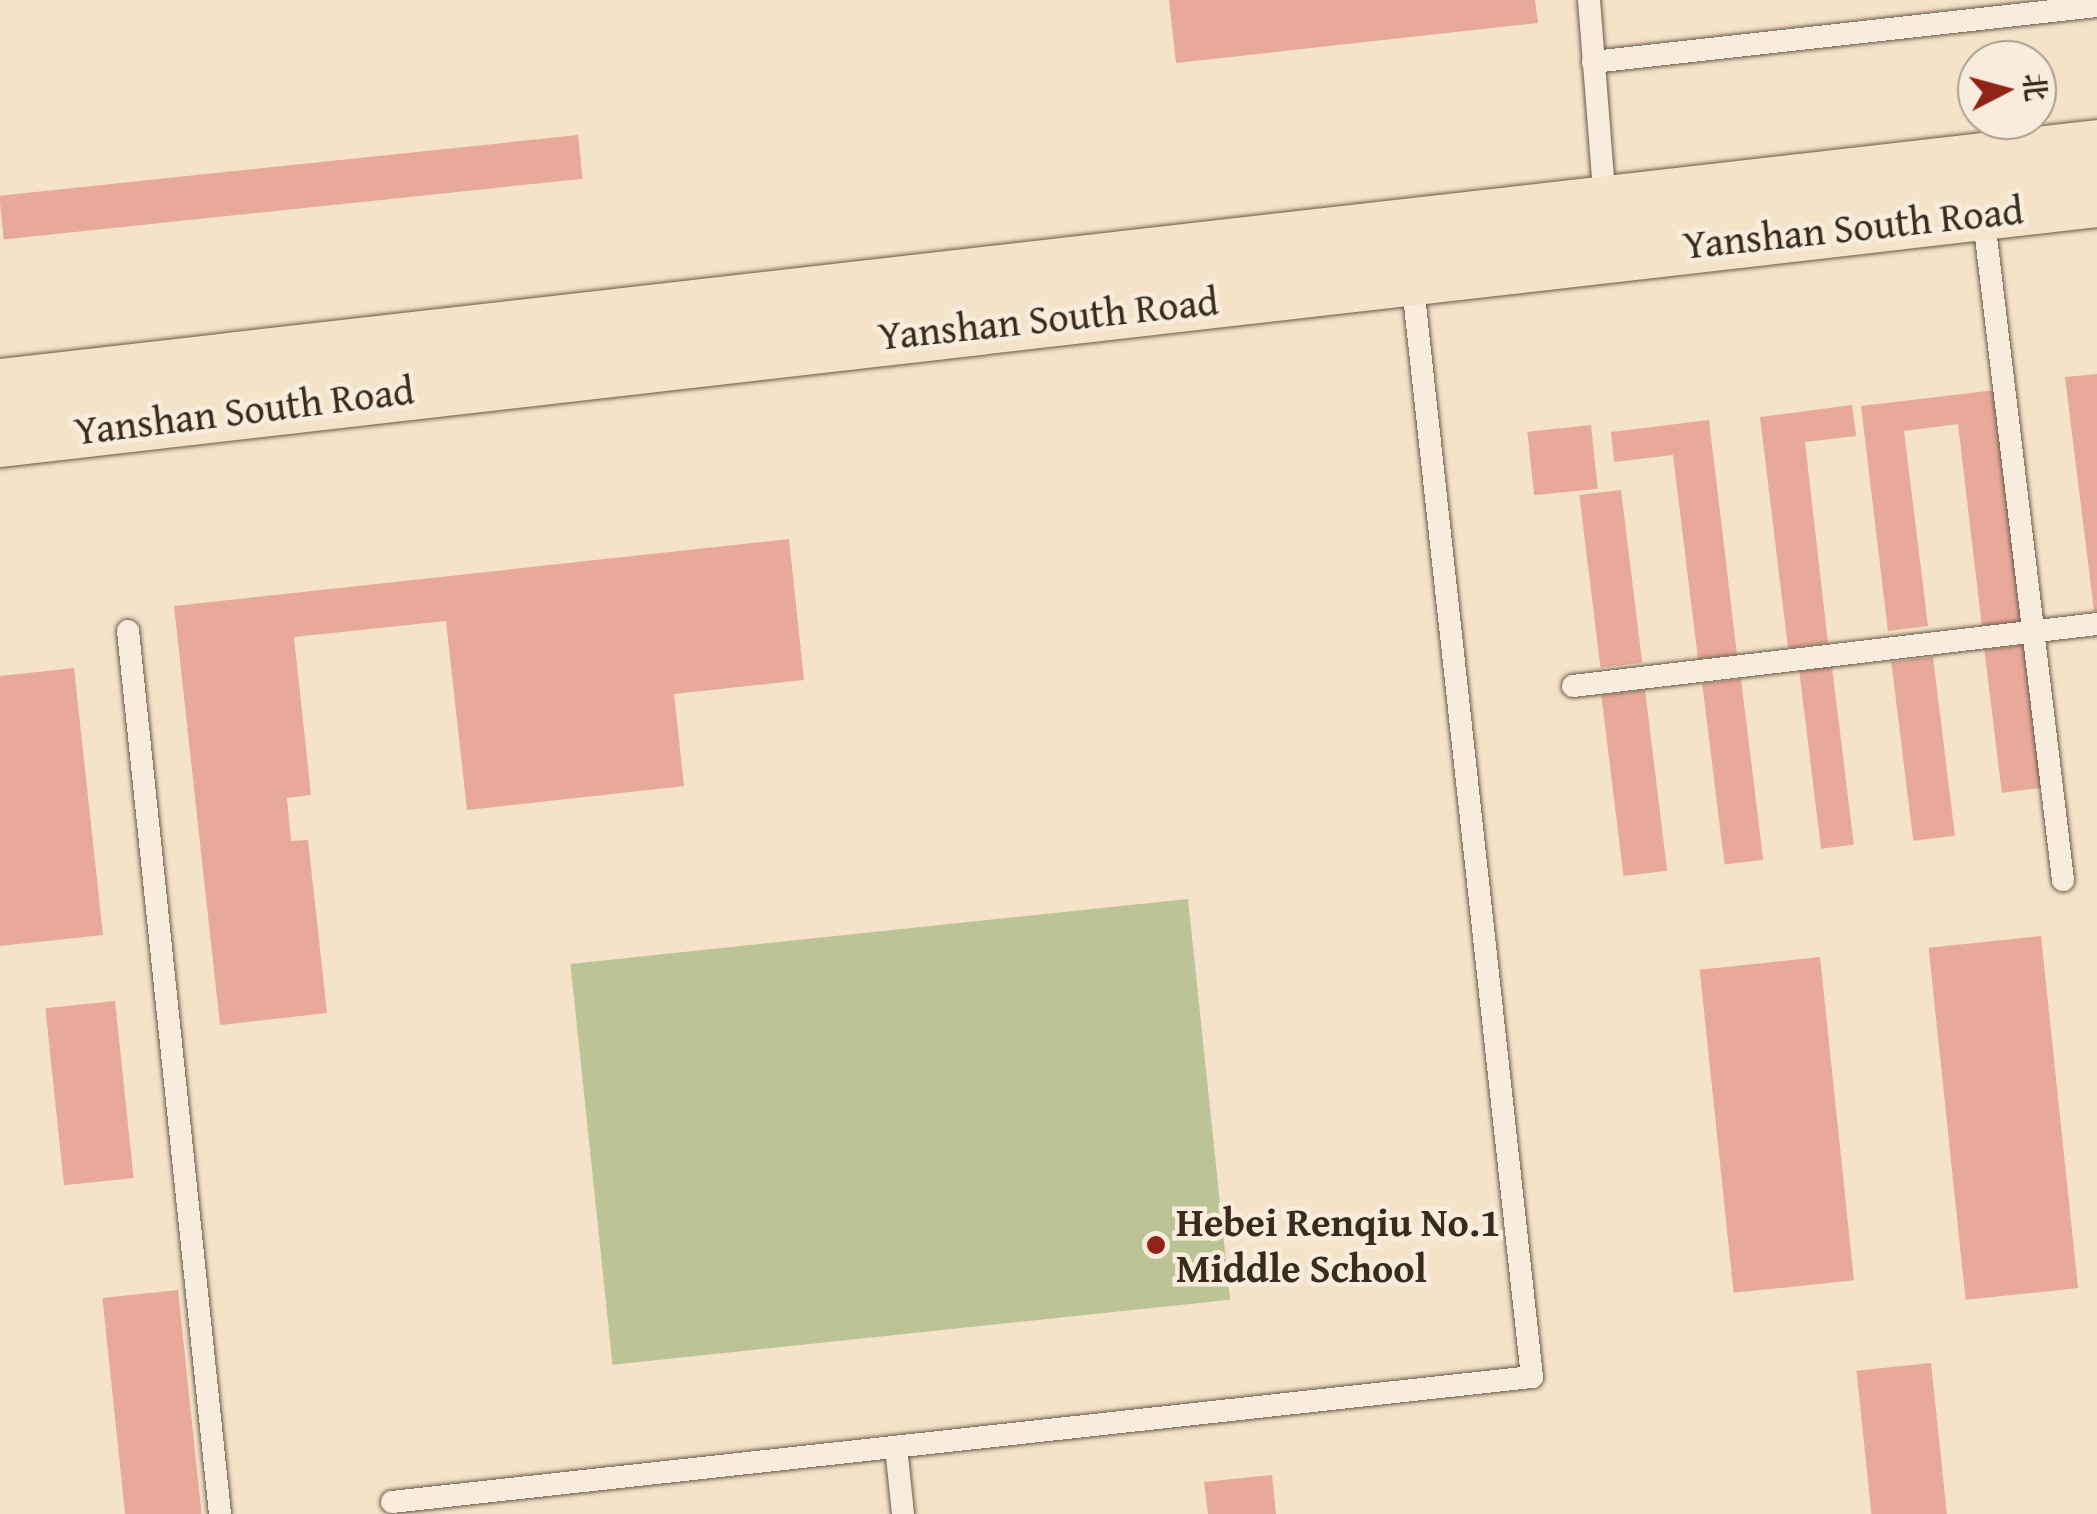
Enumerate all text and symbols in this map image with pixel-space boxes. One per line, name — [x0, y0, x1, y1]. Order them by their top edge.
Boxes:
north arrow — [1957, 40, 2057, 140]
text: 北 — [2013, 71, 2057, 103]
street label: Yanshan South Road — [1680, 185, 2026, 269]
street label: Yanshan South Road — [875, 276, 1221, 360]
street label: Yanshan South Road — [71, 365, 417, 455]
place label: Hebei Renqiu No.1 Middle School — [1176, 1198, 1501, 1292]
marker: Hebei Renqiu No.1 Middle School — [1145, 1234, 1167, 1256]

